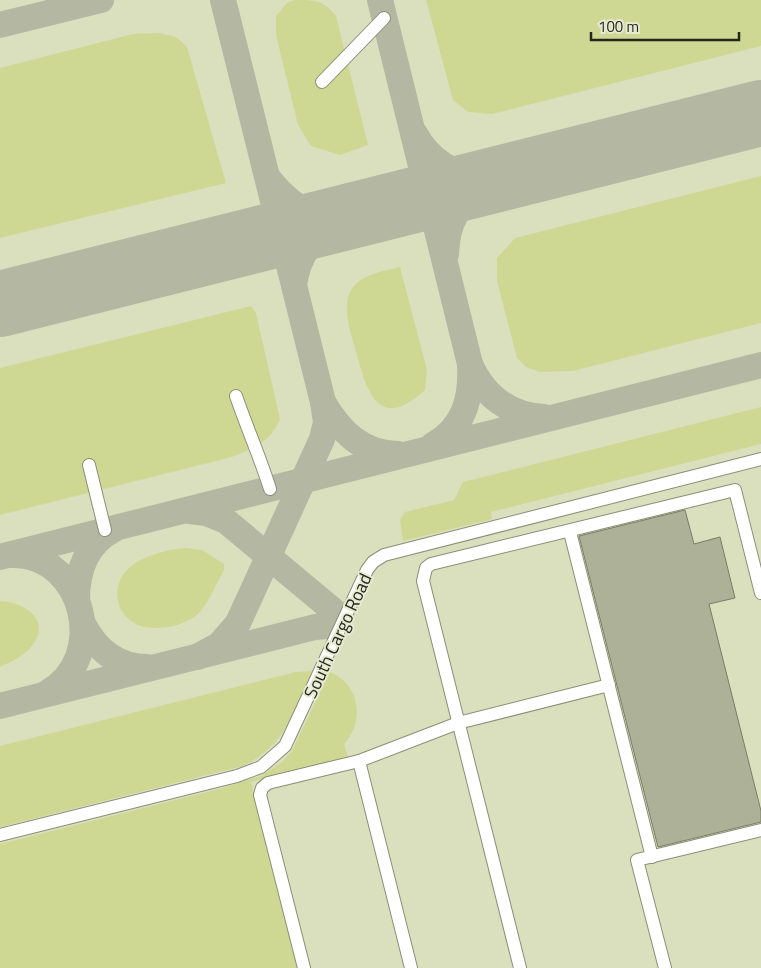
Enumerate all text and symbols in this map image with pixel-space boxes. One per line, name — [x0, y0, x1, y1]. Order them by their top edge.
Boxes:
scale bar — [591, 10, 738, 42]
text: 100 m — [598, 15, 639, 38]
street label: South Cargo Road — [297, 569, 378, 703]

